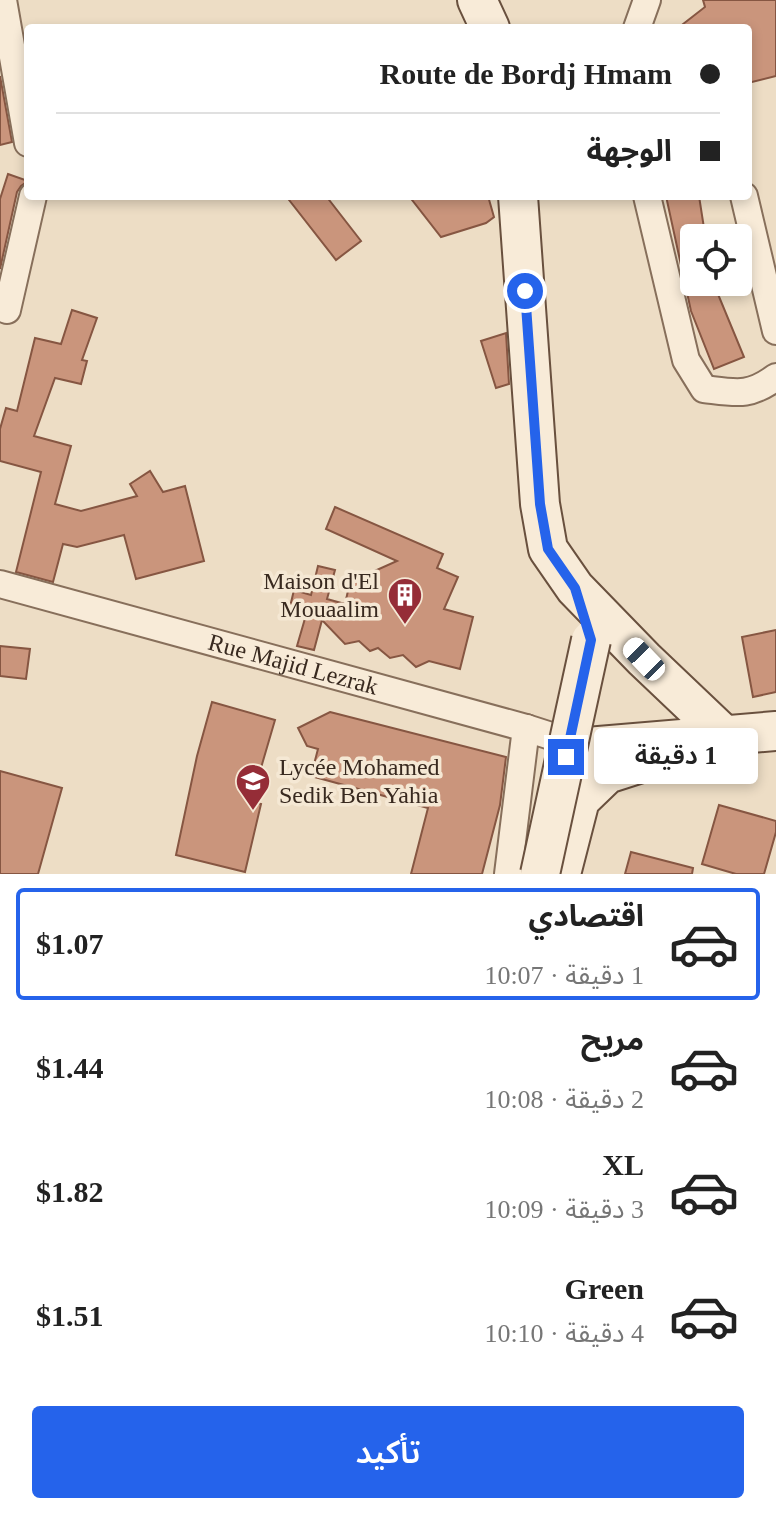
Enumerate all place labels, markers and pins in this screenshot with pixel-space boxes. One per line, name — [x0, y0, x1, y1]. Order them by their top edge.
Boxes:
place label: Maison d'El Mouaalim — [263, 568, 379, 622]
building icon: Maison d'El Mouaalim — [386, 576, 424, 626]
place label: Lycée Mohamed Sedik Ben Yahia — [279, 754, 440, 808]
school or university icon: Lycée Mohamed Sedik Ben Yahia — [234, 762, 272, 812]

